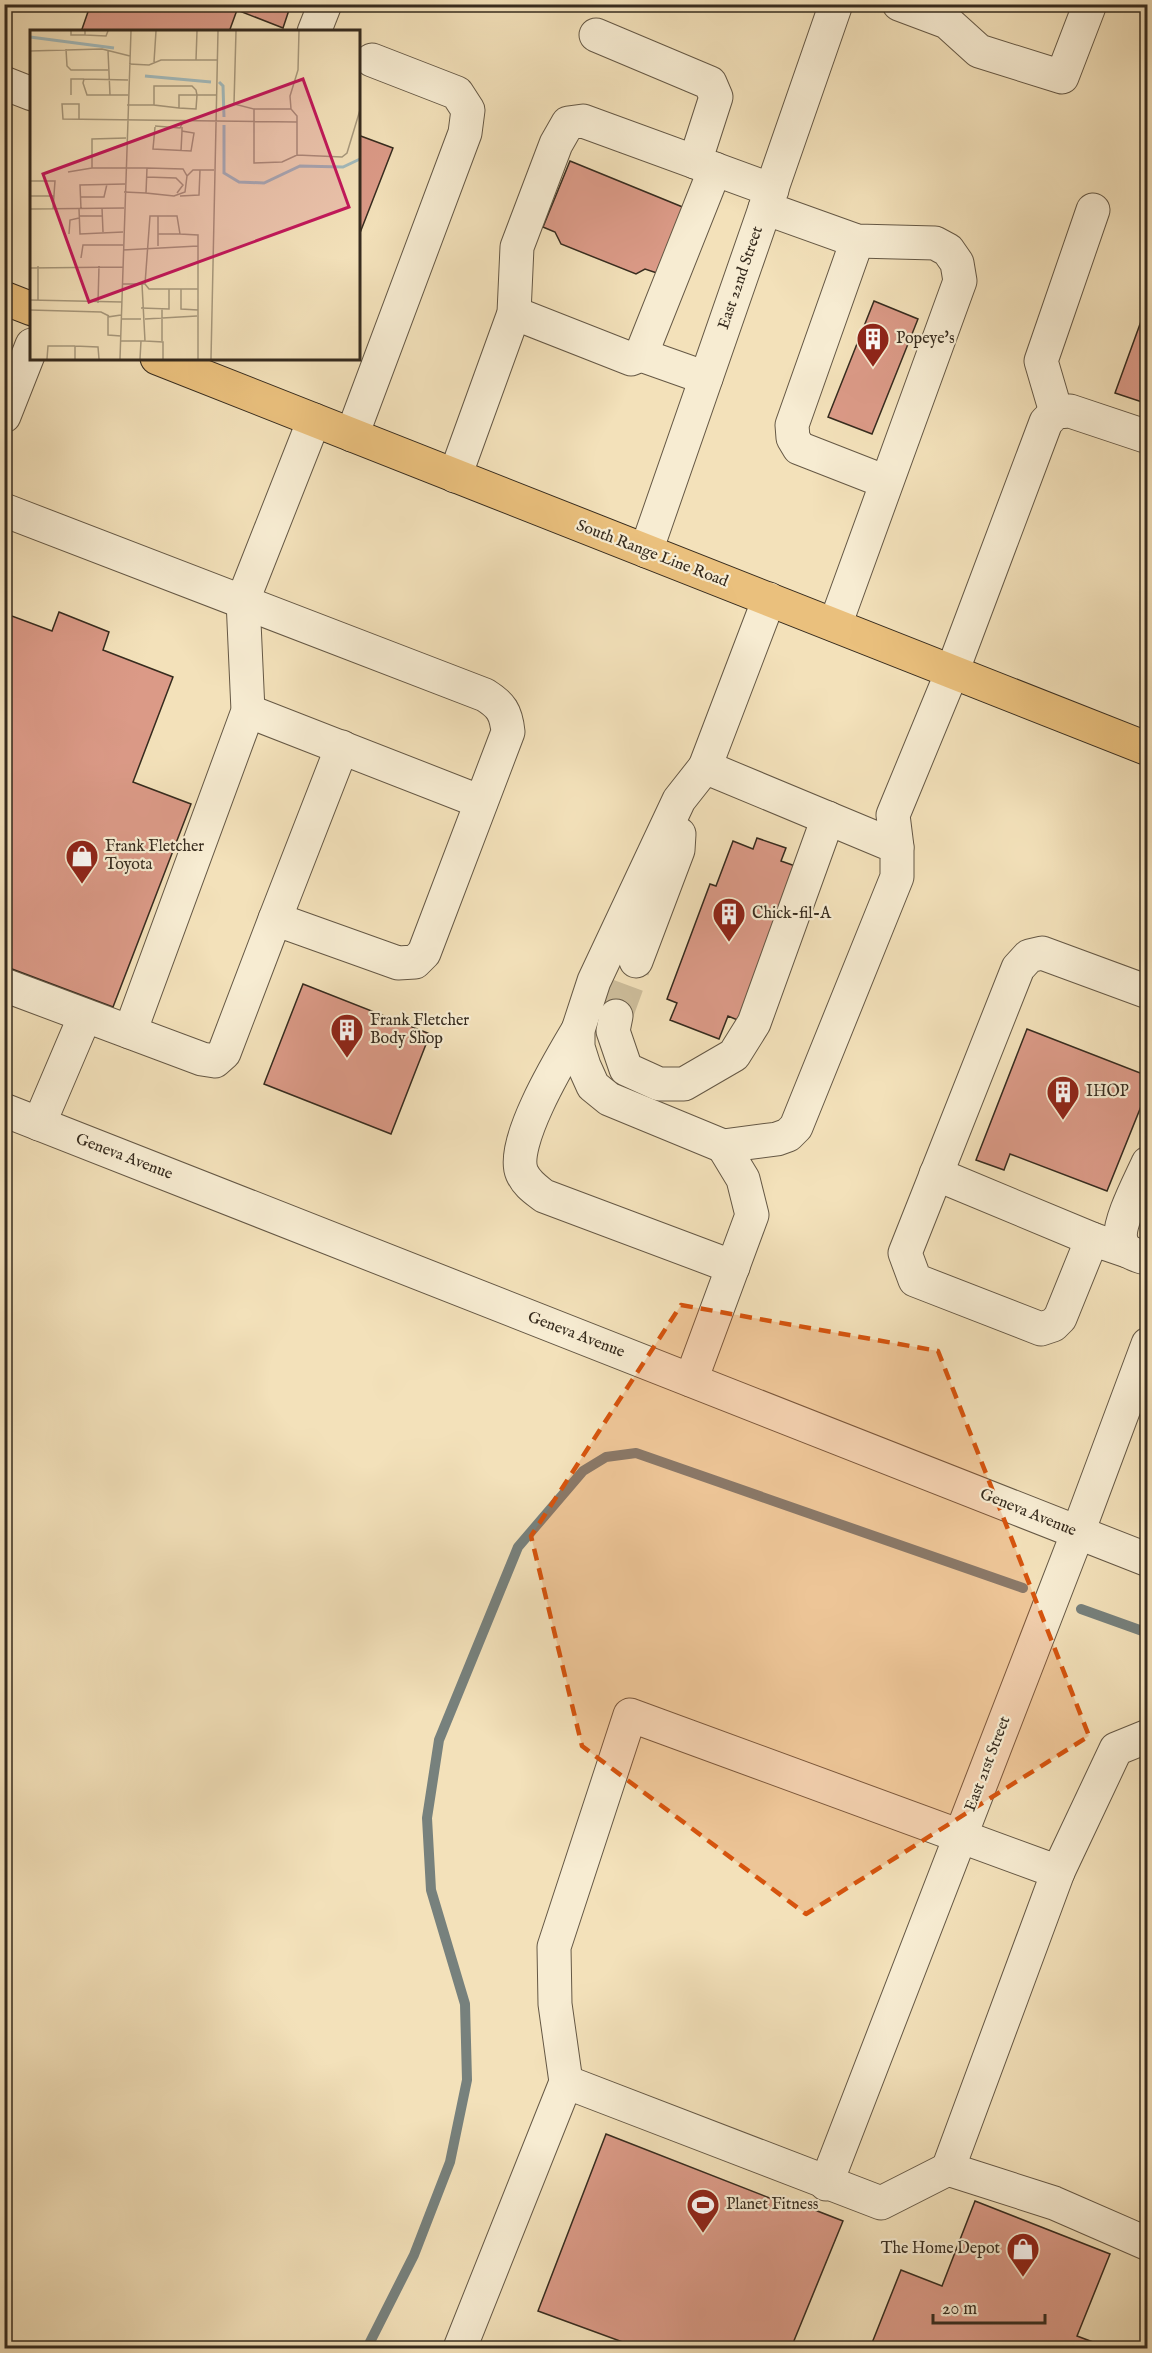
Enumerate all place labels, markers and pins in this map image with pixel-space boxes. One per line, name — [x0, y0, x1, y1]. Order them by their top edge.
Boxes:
building icon: Popeye's — [855, 321, 891, 368]
place label: Popeye's — [896, 329, 955, 349]
place label: Frank Fletcher Toyota — [105, 837, 204, 875]
shop icon: Frank Fletcher Toyota — [64, 838, 100, 885]
building icon: Chick-fil-A — [711, 896, 747, 943]
place label: Chick-fil-A — [752, 904, 832, 924]
place label: Frank Fletcher Body Shop — [370, 1011, 469, 1049]
building icon: Frank Fletcher Body Shop — [329, 1012, 365, 1059]
building icon: IHOP — [1045, 1074, 1081, 1121]
place label: IHOP — [1086, 1082, 1129, 1102]
sports icon: Planet Fitness — [685, 2187, 721, 2234]
place label: Planet Fitness — [726, 2195, 819, 2215]
shop icon: The Home Depot — [1005, 2231, 1041, 2278]
place label: The Home Depot — [881, 2239, 1001, 2259]

